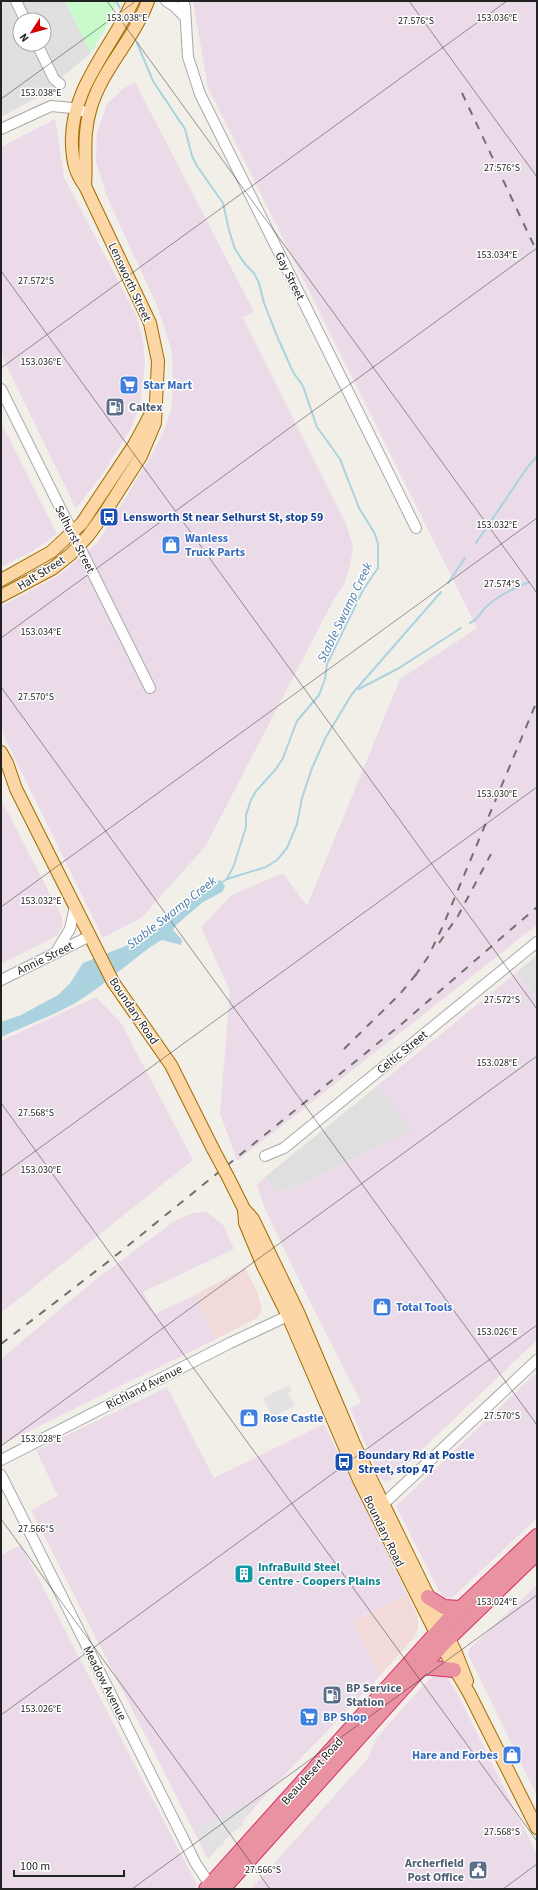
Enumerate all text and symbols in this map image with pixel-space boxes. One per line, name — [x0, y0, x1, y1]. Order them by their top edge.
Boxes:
text: 153.038°E — [107, 11, 147, 25]
text: 153.036°E — [477, 11, 517, 25]
north arrow — [12, 12, 52, 52]
text: 27.576°S — [398, 14, 434, 28]
text: N — [16, 30, 33, 45]
text: 153.038°E — [21, 86, 61, 100]
text: 27.576°S — [484, 161, 520, 175]
street label: Lensworth Street — [104, 240, 155, 325]
text: 153.034°E — [477, 248, 517, 262]
street label: Gay Street — [271, 249, 308, 303]
text: 27.572°S — [18, 274, 54, 288]
text: 153.036°E — [21, 355, 61, 369]
supermarket icon: Star Mart — [118, 374, 140, 396]
place label: Star Mart — [143, 377, 192, 394]
fuel station icon: Caltex — [104, 396, 126, 418]
place label: Caltex — [129, 399, 162, 416]
street label: Selhurst Street — [50, 502, 99, 576]
bus stop icon: Lensworth St near Selhurst St, stop 59 — [98, 506, 120, 528]
place label: Lensworth St near Selhurst St, stop 59 — [123, 509, 323, 526]
text: 153.032°E — [477, 518, 517, 532]
place label: Wanless Truck Parts — [185, 530, 245, 561]
shop icon: Wanless Truck Parts — [160, 534, 182, 556]
street label: Halt Street — [14, 552, 68, 595]
water label: Stable Swamp Creek — [313, 559, 377, 666]
text: 27.574°S — [484, 577, 520, 591]
text: 153.034°E — [21, 625, 61, 639]
text: 27.570°S — [18, 690, 54, 704]
text: 153.030°E — [477, 787, 517, 801]
water label: Stable Swamp Creek — [123, 872, 221, 954]
text: 153.032°E — [21, 894, 61, 908]
street label: Annie Street — [14, 937, 76, 979]
street label: Boundary Road — [105, 974, 162, 1048]
text: 27.572°S — [484, 993, 520, 1007]
street label: Celtic Street — [373, 1027, 431, 1078]
text: 153.028°E — [477, 1056, 517, 1070]
text: 27.568°S — [18, 1106, 54, 1120]
text: 153.030°E — [21, 1163, 61, 1177]
shop icon: Total Tools — [371, 1296, 393, 1318]
place label: Total Tools — [396, 1299, 452, 1316]
text: 153.026°E — [477, 1325, 517, 1339]
street label: Richland Avenue — [103, 1361, 185, 1414]
shop icon: Rose Castle — [238, 1407, 260, 1429]
text: 27.570°S — [484, 1409, 520, 1423]
place label: Rose Castle — [263, 1410, 323, 1427]
text: 153.028°E — [21, 1432, 61, 1446]
place label: Boundary Rd at Postle Street, stop 47 — [358, 1447, 475, 1478]
bus stop icon: Boundary Rd at Postle Street, stop 47 — [333, 1451, 355, 1473]
street label: Boundary Road — [359, 1493, 408, 1570]
text: 27.566°S — [18, 1522, 54, 1536]
place label: InfraBuild Steel Centre - Coopers Plains — [258, 1559, 381, 1590]
building icon: InfraBuild Steel Centre - Coopers Plains — [233, 1563, 255, 1585]
text: 153.024°E — [477, 1595, 517, 1609]
street label: Meadow Avenue — [78, 1643, 131, 1724]
place label: BP Service Station — [346, 1680, 402, 1711]
fuel station icon: BP Service Station — [321, 1684, 343, 1706]
text: 153.026°E — [21, 1702, 61, 1716]
supermarket icon: BP Shop — [298, 1706, 320, 1728]
place label: BP Shop — [323, 1709, 367, 1726]
street label: Beaudesert Road — [277, 1734, 347, 1809]
shop icon: Hare and Forbes — [501, 1744, 523, 1766]
place label: Hare and Forbes — [412, 1747, 498, 1764]
text: 27.568°S — [484, 1825, 520, 1839]
scale bar — [14, 1852, 124, 1878]
place label: Archerfield Post Office — [404, 1855, 464, 1886]
text: 100 m — [20, 1858, 50, 1875]
public building icon: Archerfield Post Office — [467, 1859, 489, 1881]
text: 27.566°S — [245, 1863, 281, 1877]

